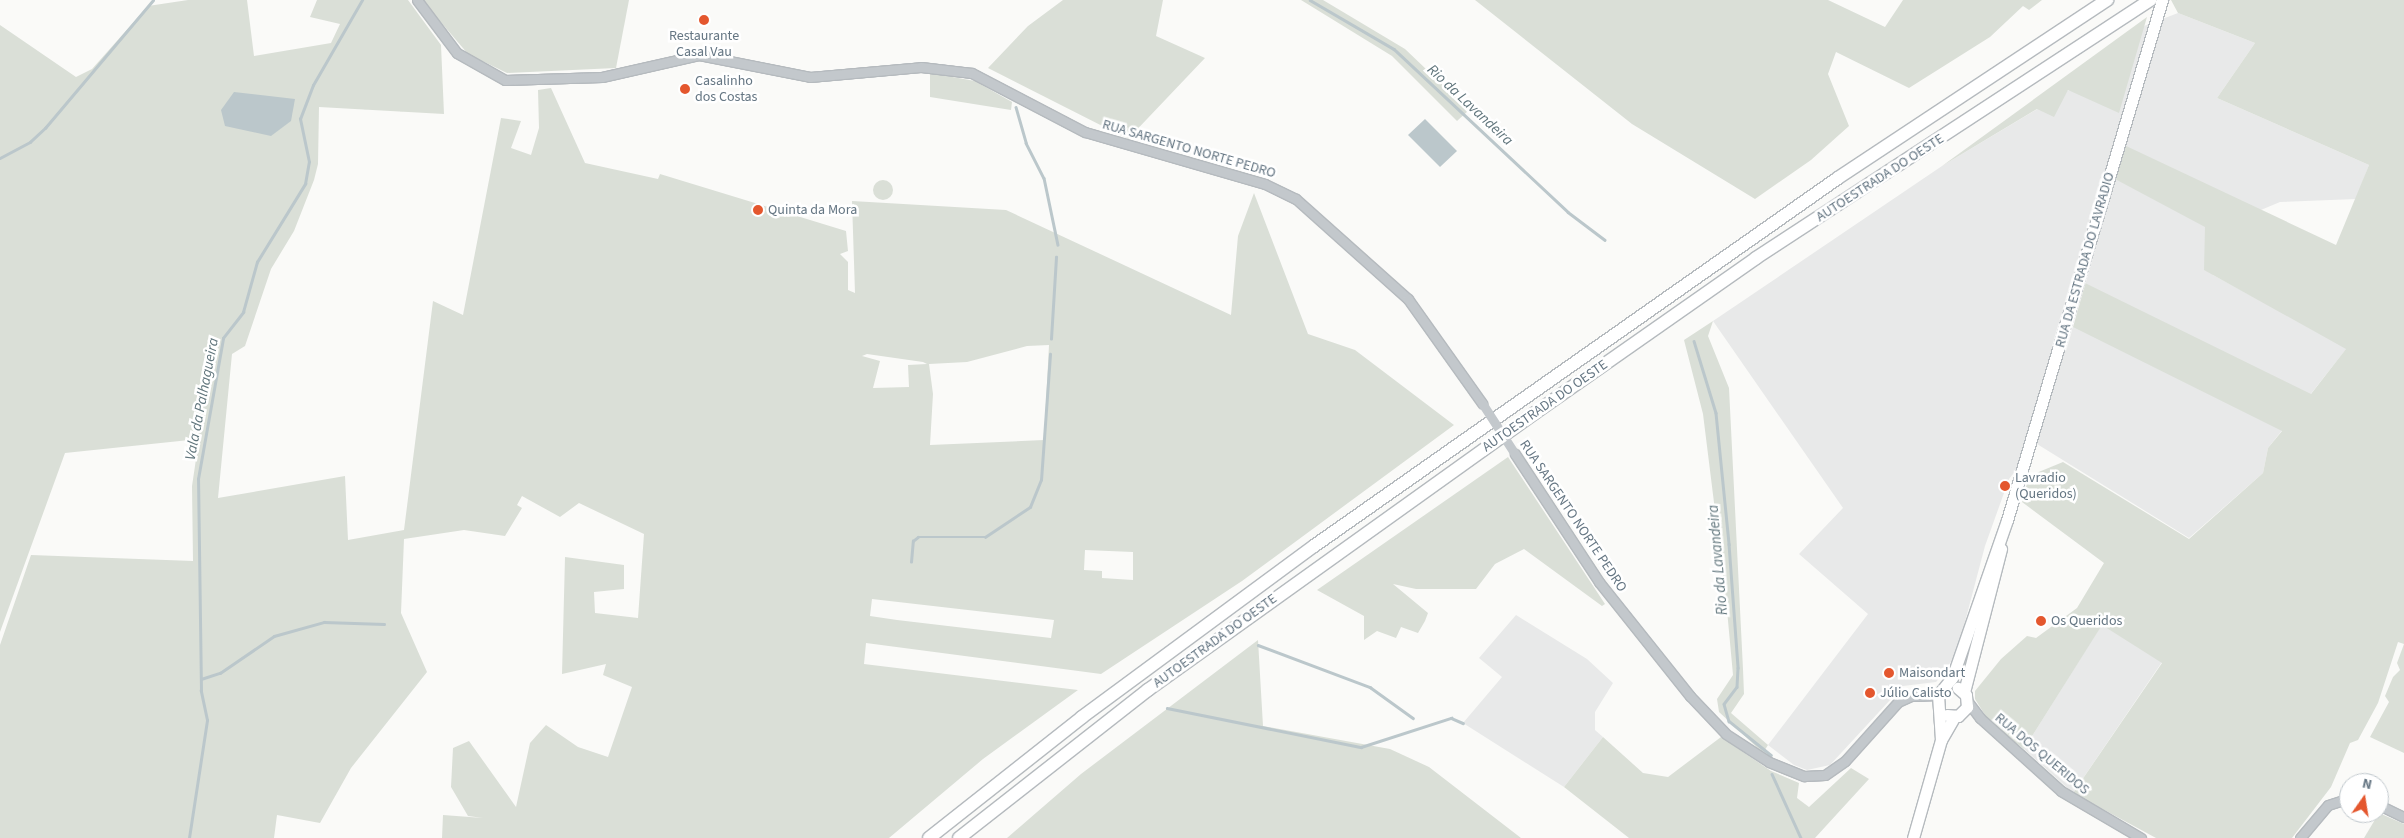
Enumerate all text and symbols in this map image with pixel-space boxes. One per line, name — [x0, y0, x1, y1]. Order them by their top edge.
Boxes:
marker: Restaurante Casal Vau — [698, 14, 710, 26]
place label: Restaurante Casal Vau — [669, 28, 739, 60]
water label: Rio da Lavandeira — [1423, 61, 1517, 149]
place label: Casalinho dos Costas — [695, 73, 757, 105]
marker: Casalinho dos Costas — [679, 83, 691, 95]
street label: RUA SARGENTO NORTE PEDRO — [1100, 116, 1278, 182]
street label: AUTOESTRADA DO OESTE — [1813, 130, 1947, 226]
street label: RUA DA ESTRADA DO LAVRADIO — [2052, 170, 2118, 350]
place label: Quinta da Mora — [768, 202, 857, 218]
marker: Quinta da Mora — [752, 204, 764, 216]
water label: Vala da Palhagueira — [181, 336, 223, 462]
street label: AUTOESTRADA DO OESTE — [1479, 356, 1611, 456]
street label: RUA SARGENTO NORTE PEDRO — [1516, 437, 1630, 595]
place label: Lavradio (Queridos) — [2015, 470, 2077, 502]
marker: Lavradio (Queridos) — [1999, 480, 2011, 492]
water label: Rio da Lavandeira — [1704, 504, 1732, 616]
street label: AUTOESTRADA DO OESTE — [1150, 590, 1280, 692]
place label: Os Queridos — [2051, 613, 2122, 629]
marker: Os Queridos — [2035, 615, 2047, 627]
place label: Maisondart — [1899, 665, 1965, 681]
marker: Maisondart — [1883, 667, 1895, 679]
place label: Júlio Calisto — [1880, 685, 1952, 701]
marker: Júlio Calisto — [1864, 687, 1876, 699]
street label: RUA DOS QUERIDOS — [1991, 710, 2093, 798]
north arrow — [2339, 773, 2389, 823]
text: N — [2360, 774, 2374, 795]

